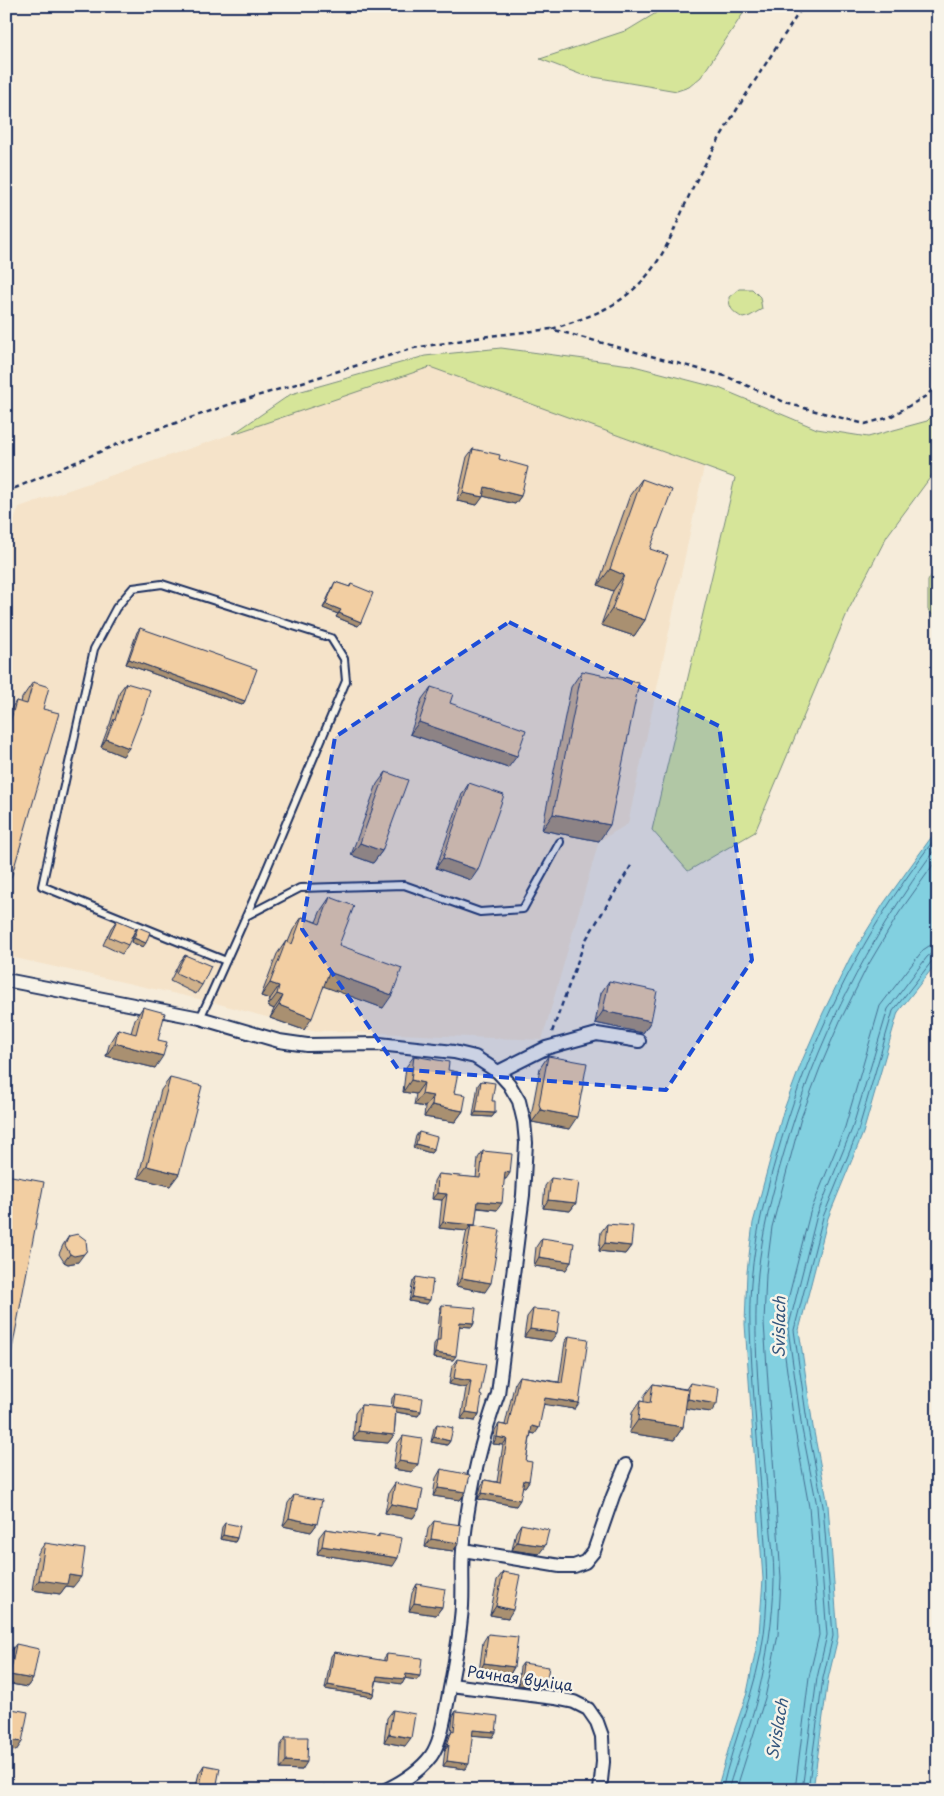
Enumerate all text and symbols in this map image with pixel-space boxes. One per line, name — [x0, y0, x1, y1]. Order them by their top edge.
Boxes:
water label: Svislach — [765, 1295, 791, 1358]
street label: Рачная вуліца — [466, 1659, 575, 1696]
water label: Svislach — [759, 1696, 793, 1761]

